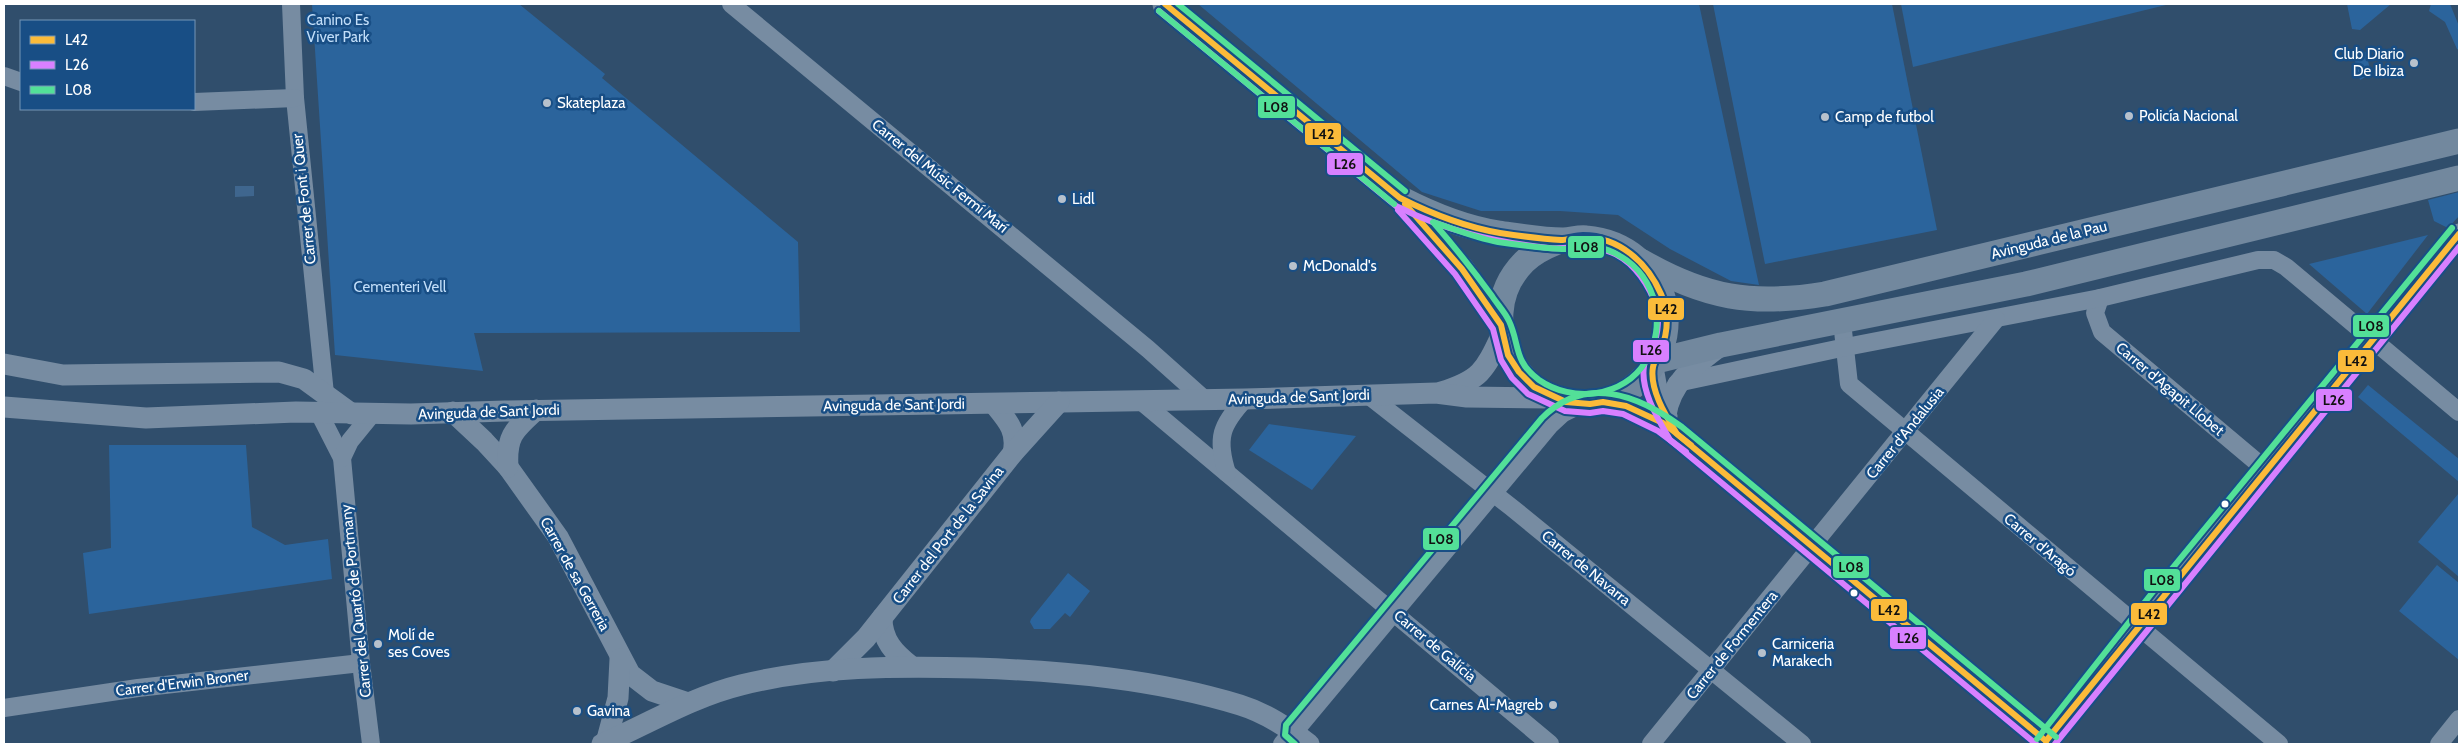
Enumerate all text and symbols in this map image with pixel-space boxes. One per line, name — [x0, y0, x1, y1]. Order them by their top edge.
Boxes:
park label: Canino Es Viver Park — [306, 11, 370, 46]
legend — [20, 20, 195, 110]
text: L42 — [65, 31, 88, 49]
place label: Club Diario De Ibiza — [2334, 45, 2405, 80]
text: L26 — [65, 56, 89, 74]
marker: Club Diario De Ibiza — [2408, 57, 2420, 69]
text: L08 — [65, 81, 92, 99]
place label: Skateplaza — [557, 94, 626, 112]
line badge: L08 — [1257, 95, 1296, 119]
marker: Skateplaza — [541, 97, 553, 109]
text: L08 — [1263, 98, 1289, 116]
place label: Policía Nacional — [2139, 107, 2238, 125]
place label: Camp de futbol — [1835, 108, 1934, 126]
marker: Policía Nacional — [2123, 110, 2135, 122]
marker: Camp de futbol — [1819, 111, 1831, 123]
street label: Carrer del Músic Fermí Marí — [868, 115, 1012, 237]
line badge: L42 — [1304, 122, 1342, 146]
text: L42 — [1312, 125, 1334, 143]
street label: Carrer de Font i Quer — [288, 132, 320, 265]
line badge: L26 — [1326, 152, 1364, 176]
text: L26 — [1334, 155, 1356, 173]
place label: Lidl — [1072, 190, 1095, 208]
marker: Lidl — [1056, 193, 1068, 205]
street label: Avinguda de la Pau — [1989, 217, 2109, 263]
line badge: L08 — [1567, 235, 1605, 259]
text: L08 — [1573, 238, 1599, 256]
place label: McDonald's — [1303, 257, 1377, 275]
marker: McDonald's — [1287, 260, 1299, 272]
park label: Cementeri Vell — [354, 278, 447, 296]
line badge: L42 — [1647, 297, 1685, 321]
text: L42 — [1655, 300, 1677, 318]
line badge: L08 — [2352, 314, 2390, 338]
text: L08 — [2358, 317, 2384, 335]
street label: Carrer d'Agapit Llobet — [2112, 338, 2228, 440]
line badge: L26 — [1632, 339, 1670, 363]
text: L26 — [1640, 341, 1662, 359]
line badge: L42 — [2337, 349, 2375, 373]
text: L42 — [2345, 352, 2367, 370]
street label: Carrer d'Andalusia — [1862, 383, 1948, 483]
street label: Avinguda de Sant Jordi — [1228, 386, 1370, 408]
line badge: L26 — [2315, 388, 2353, 412]
text: L26 — [2323, 391, 2345, 409]
street label: Avinguda de Sant Jordi — [823, 395, 965, 415]
street label: Avinguda de Sant Jordi — [418, 401, 560, 423]
street label: Carrer del Port de la Savina — [889, 462, 1008, 607]
unlabelled marker — [2220, 499, 2230, 509]
street label: Carrer del Quartó de Portmany — [337, 503, 375, 699]
street label: Carrer d'Aragó — [2000, 510, 2080, 580]
street label: Carrer de sa Gerreria — [536, 514, 614, 635]
line badge: L08 — [1422, 527, 1460, 551]
street label: Carrer de Navarra — [1538, 527, 1635, 610]
text: L08 — [1428, 530, 1454, 548]
line badge: L08 — [1832, 555, 1870, 579]
text: L08 — [1838, 558, 1864, 576]
line badge: L08 — [2143, 568, 2181, 592]
text: L08 — [2149, 571, 2175, 589]
street label: Carrer de Formentera — [1683, 586, 1782, 703]
unlabelled marker — [1849, 588, 1859, 598]
line badge: L42 — [1870, 598, 1908, 622]
text: L42 — [1878, 601, 1900, 619]
line badge: L42 — [2130, 602, 2168, 626]
text: L42 — [2138, 605, 2160, 623]
street label: Carrer de Galícia — [1390, 606, 1480, 686]
place label: Molí de ses Coves — [388, 626, 450, 661]
line badge: L26 — [1889, 626, 1927, 650]
text: L26 — [1897, 629, 1919, 647]
place label: Carniceria Marakech — [1772, 635, 1835, 670]
marker: Molí de ses Coves — [372, 638, 384, 650]
marker: Carniceria Marakech — [1756, 647, 1768, 659]
street label: Carrer d'Erwin Broner — [115, 666, 250, 700]
place label: Carnes Al-Magreb — [1430, 696, 1543, 714]
marker: Carnes Al-Magreb — [1547, 699, 1559, 711]
place label: Gavina — [587, 702, 631, 720]
marker: Gavina — [571, 705, 583, 717]

